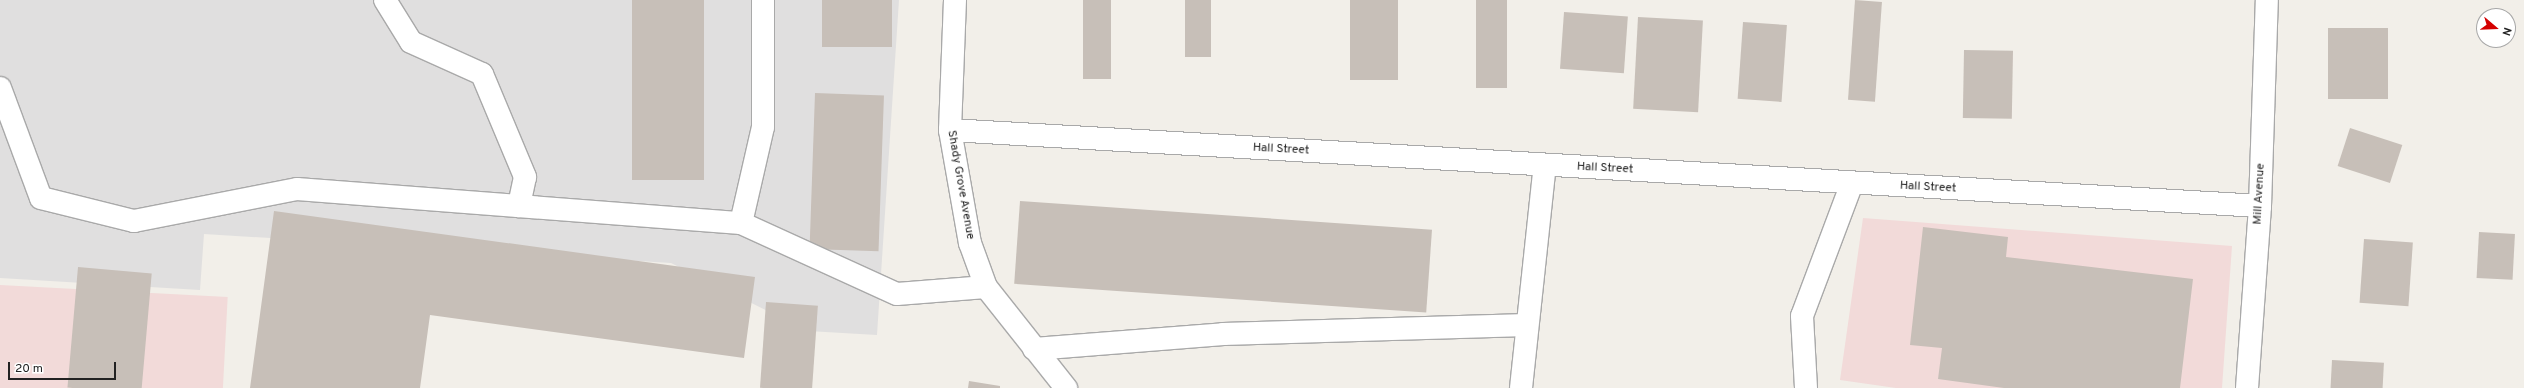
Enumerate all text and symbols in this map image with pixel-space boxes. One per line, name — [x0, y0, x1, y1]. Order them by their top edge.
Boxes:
north arrow — [2476, 8, 2516, 48]
text: N — [2498, 26, 2514, 38]
street label: Shady Grove Avenue — [943, 129, 977, 241]
street label: Hall Street — [1252, 141, 1310, 159]
street label: Hall Street — [1576, 160, 1634, 178]
street label: Mill Avenue — [2251, 163, 2269, 225]
street label: Hall Street — [1899, 179, 1957, 197]
scale bar — [10, 354, 118, 380]
text: 20 m — [15, 361, 43, 377]

